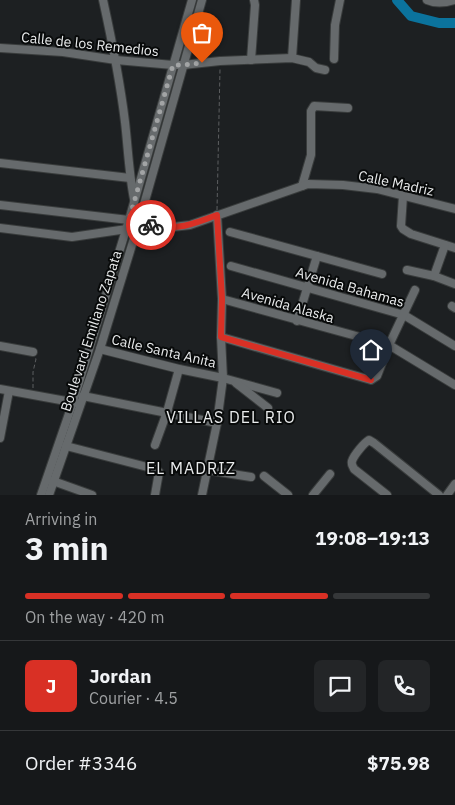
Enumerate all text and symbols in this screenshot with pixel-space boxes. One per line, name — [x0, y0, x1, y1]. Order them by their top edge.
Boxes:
pin — [181, 12, 223, 63]
icon: bag — [188, 19, 216, 47]
street label: Calle de los Remedios — [20, 28, 160, 60]
street label: Calle Madriz — [357, 166, 436, 200]
courier — [126, 200, 176, 250]
icon: bike — [137, 211, 165, 239]
street label: Boulevard Emiliano Zapata — [56, 248, 126, 414]
street label: Avenida Bahamas — [294, 263, 407, 311]
street label: Avenida Alaska — [240, 283, 337, 327]
pin — [350, 329, 392, 380]
street label: Calle Santa Anita — [110, 330, 219, 372]
icon: home — [357, 336, 385, 364]
district label: VILLAS DEL RIO — [166, 407, 296, 427]
district label: EL MADRIZ — [146, 458, 236, 478]
text: Arriving in — [25, 509, 97, 529]
text: 19:08–19:13 — [315, 526, 430, 550]
text: 3 min — [25, 527, 109, 569]
text: On the way · 420 m — [25, 607, 164, 627]
button: chat — [314, 660, 366, 712]
button: phone — [378, 660, 430, 712]
text: Jordan — [89, 664, 152, 688]
text: J — [46, 674, 56, 698]
text: Courier · 4.5 — [89, 688, 178, 708]
text: Order #3346 — [25, 751, 137, 775]
text: $75.98 — [367, 751, 430, 775]

